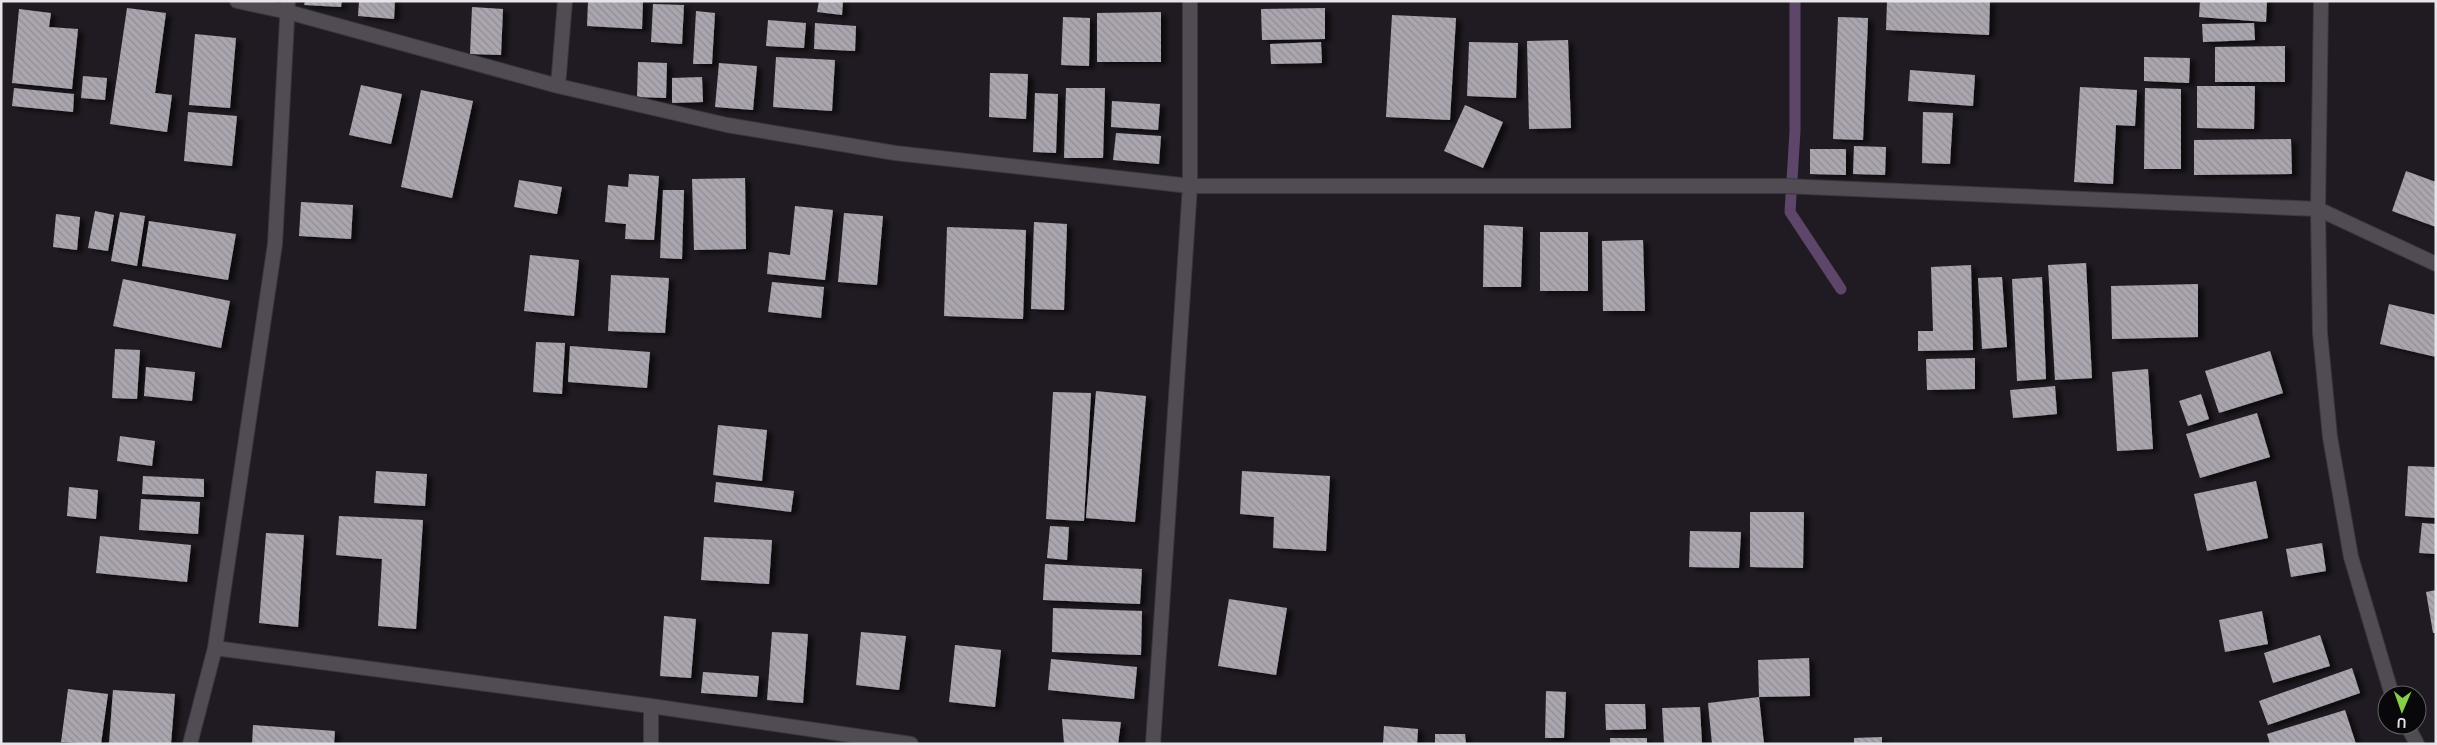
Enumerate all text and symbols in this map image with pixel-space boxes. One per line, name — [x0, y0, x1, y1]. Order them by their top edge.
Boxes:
north arrow — [2377, 685, 2427, 735]
text: U — [2396, 713, 2407, 730]

